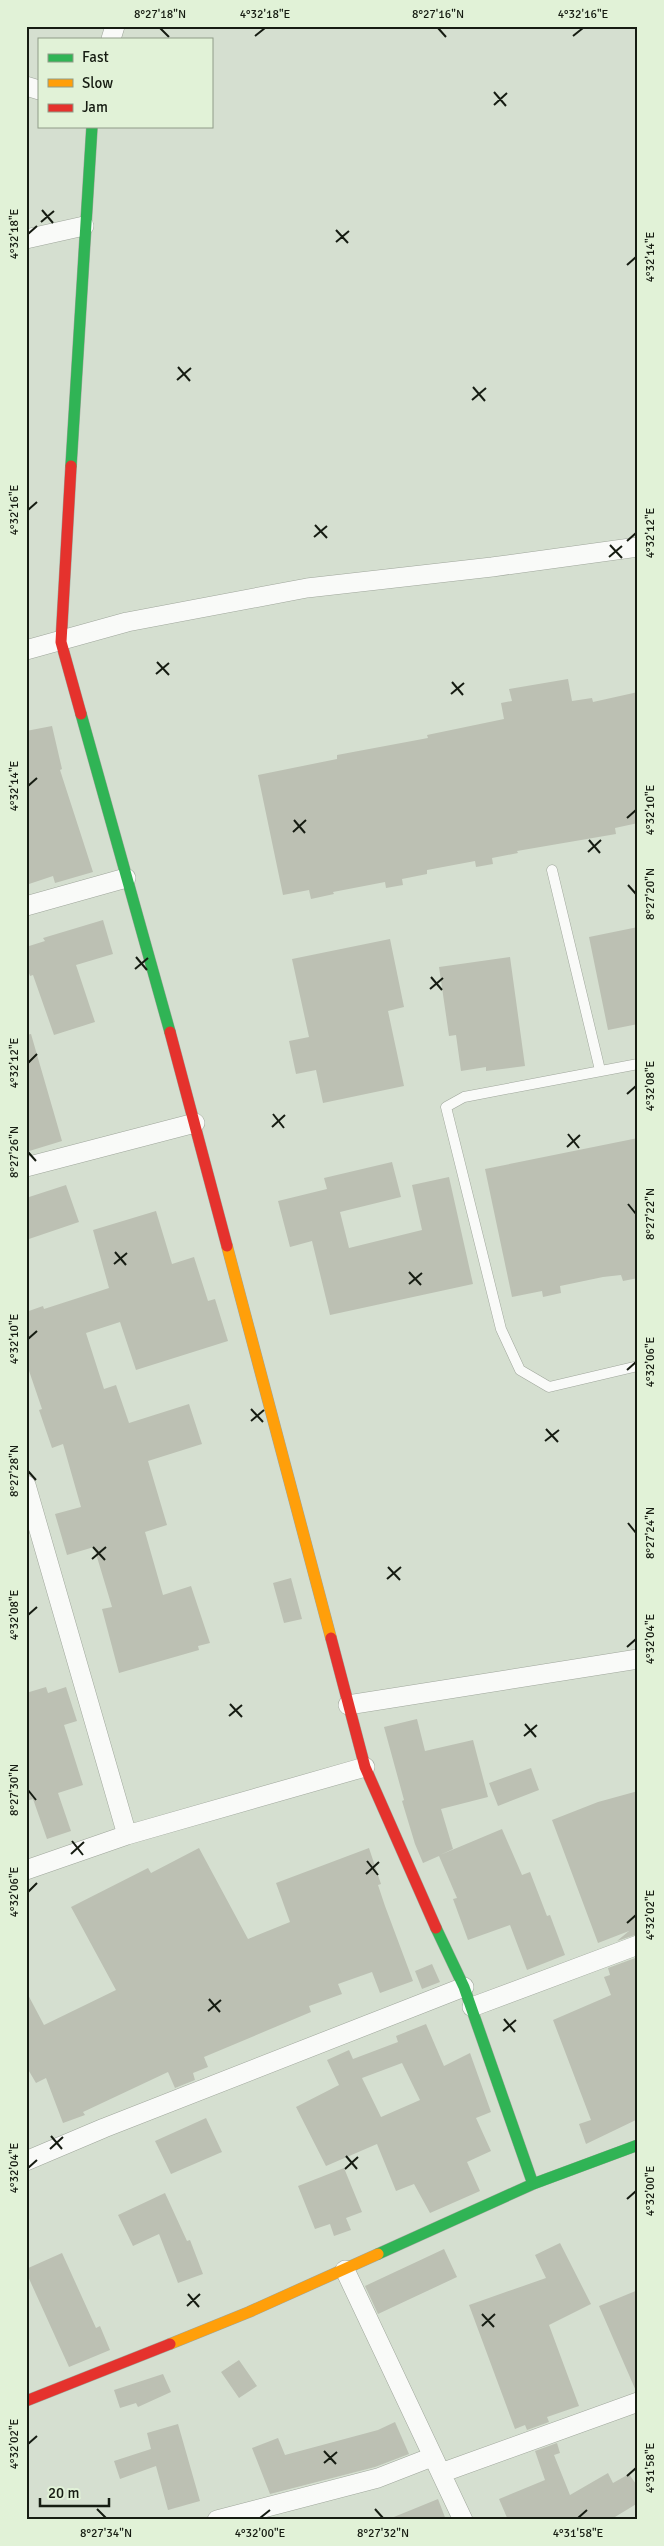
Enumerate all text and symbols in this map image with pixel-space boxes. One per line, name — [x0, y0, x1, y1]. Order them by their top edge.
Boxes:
text: 8°27'18"N — [134, 7, 186, 22]
text: 4°32'18"E — [240, 7, 291, 22]
text: 8°27'16"N — [412, 7, 464, 22]
text: 4°32'16"E — [558, 7, 609, 22]
legend — [38, 38, 212, 128]
text: Fast — [82, 48, 109, 66]
text: Slow — [82, 74, 113, 92]
text: Jam — [82, 98, 108, 116]
text: 4°32'18"E — [7, 208, 22, 259]
text: 4°32'14"E — [643, 231, 658, 282]
text: 4°32'16"E — [7, 484, 22, 535]
text: 4°32'12"E — [643, 507, 658, 558]
text: 4°32'14"E — [7, 760, 22, 811]
text: 4°32'10"E — [643, 784, 658, 835]
text: 8°27'20"N — [643, 868, 658, 920]
text: 4°32'12"E — [7, 1037, 22, 1088]
text: 4°32'08"E — [643, 1060, 658, 1111]
text: 8°27'26"N — [7, 1126, 22, 1178]
text: 8°27'22"N — [643, 1188, 658, 1240]
text: 4°32'10"E — [7, 1313, 22, 1364]
text: 4°32'06"E — [643, 1336, 658, 1387]
text: 8°27'28"N — [7, 1445, 22, 1497]
text: 8°27'24"N — [643, 1507, 658, 1559]
text: 4°32'08"E — [7, 1589, 22, 1640]
text: 4°32'04"E — [643, 1613, 658, 1664]
text: 8°27'30"N — [7, 1764, 22, 1816]
text: 4°32'06"E — [7, 1866, 22, 1917]
text: 4°32'02"E — [643, 1889, 658, 1940]
text: 4°32'04"E — [7, 2142, 22, 2193]
text: 4°32'00"E — [643, 2165, 658, 2216]
text: 4°32'02"E — [7, 2418, 22, 2469]
text: 4°31'58"E — [643, 2442, 658, 2493]
scale bar — [40, 2476, 109, 2508]
text: 20 m — [48, 2484, 79, 2502]
text: 8°27'34"N — [80, 2526, 132, 2541]
text: 4°32'00"E — [235, 2526, 286, 2541]
text: 8°27'32"N — [357, 2526, 409, 2541]
text: 4°31'58"E — [553, 2526, 604, 2541]

